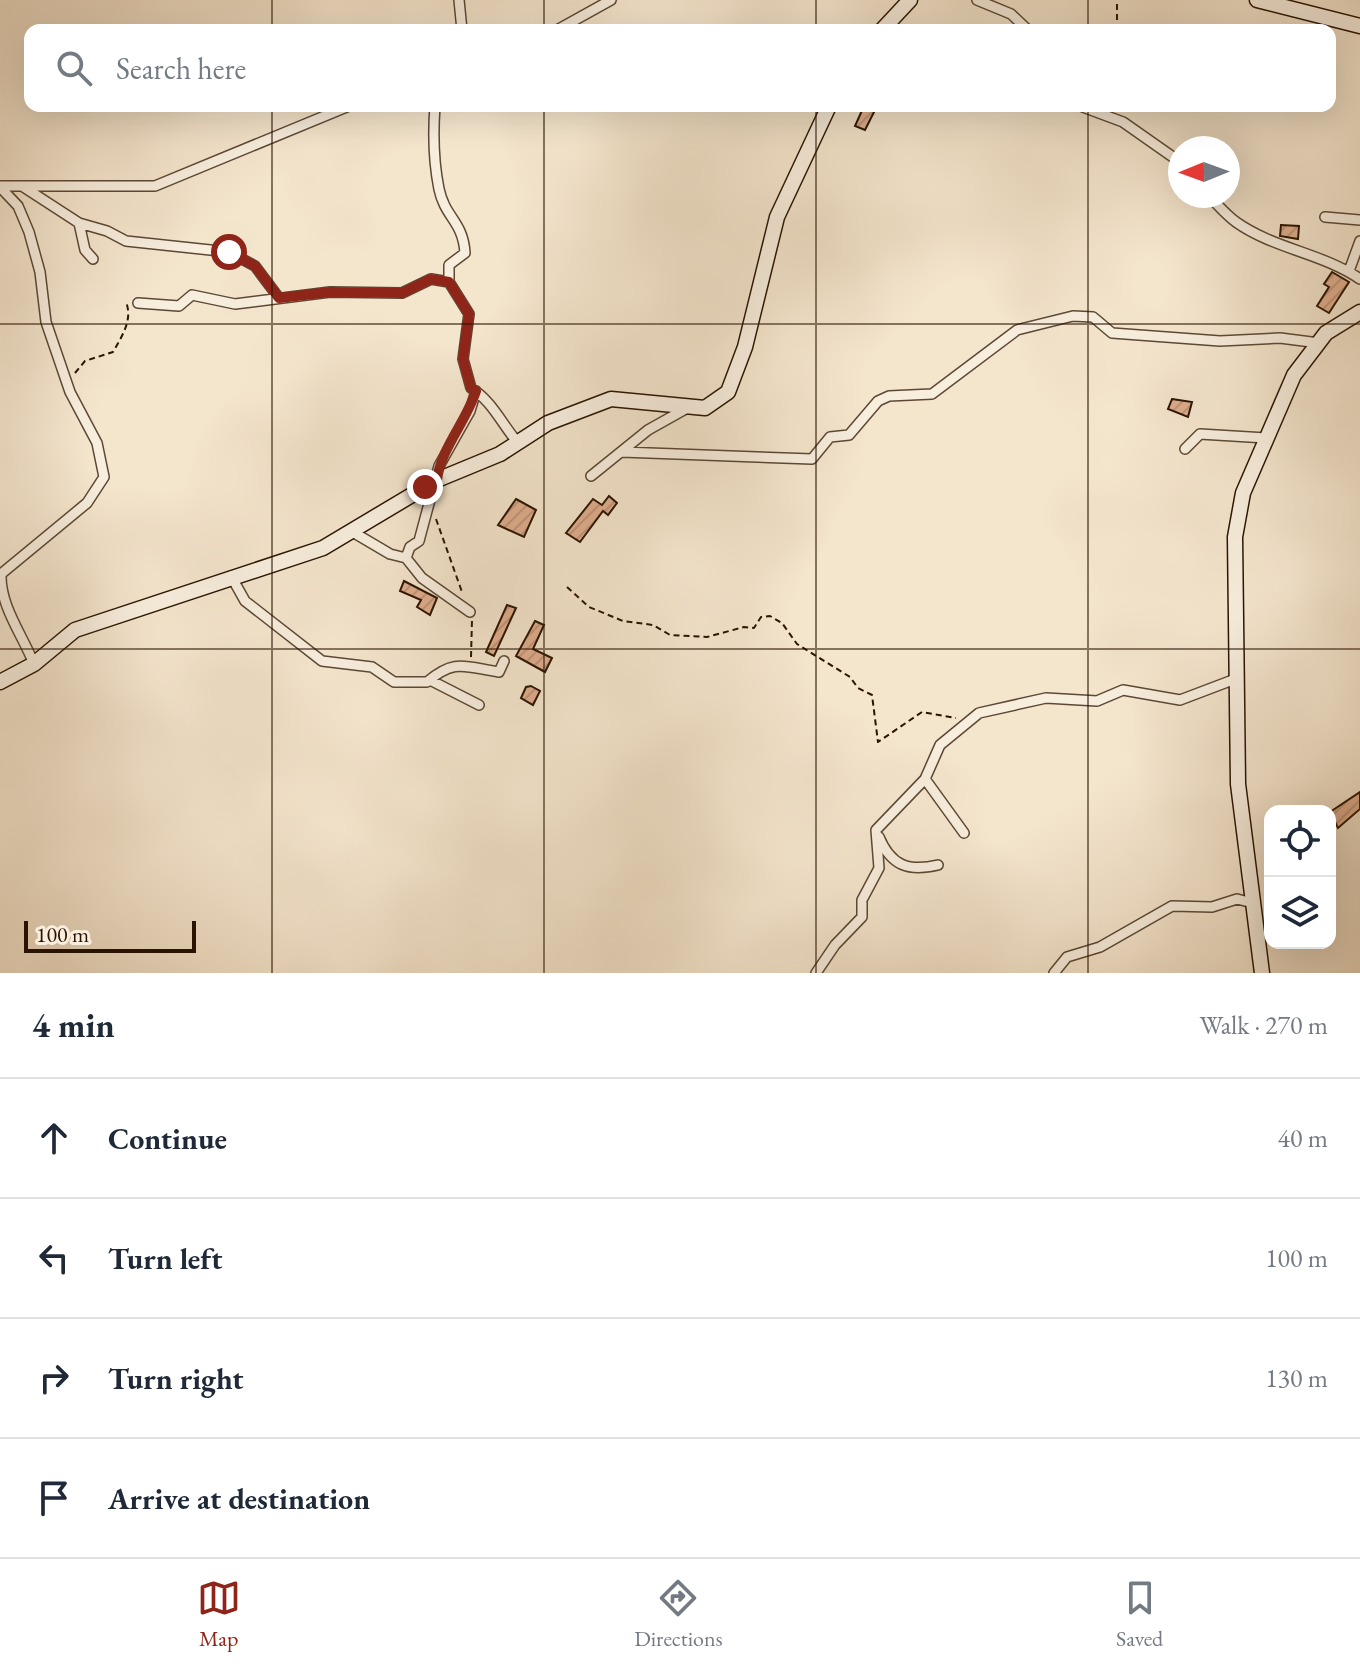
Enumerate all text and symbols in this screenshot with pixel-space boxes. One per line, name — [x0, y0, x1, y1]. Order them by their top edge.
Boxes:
search box — [24, 24, 1336, 112]
icon: search — [52, 46, 96, 90]
text: Search here — [116, 49, 246, 88]
north arrow — [1168, 136, 1240, 208]
route start — [211, 234, 247, 270]
route end — [407, 469, 443, 505]
map controls — [1264, 805, 1336, 949]
button: locate — [1264, 805, 1336, 877]
button: layers — [1264, 877, 1336, 949]
scale bar — [24, 917, 196, 953]
text: 100 m — [36, 920, 89, 949]
text: 4 min — [32, 1003, 115, 1047]
text: Walk · 270 m — [1200, 1008, 1328, 1042]
icon: ahead — [32, 1116, 76, 1160]
text: Continue — [108, 1119, 227, 1158]
text: 40 m — [1278, 1121, 1328, 1155]
icon: left — [32, 1236, 76, 1280]
text: Turn left — [108, 1239, 222, 1278]
text: 100 m — [1265, 1241, 1328, 1275]
icon: right — [32, 1356, 76, 1400]
text: Turn right — [108, 1359, 244, 1398]
text: 130 m — [1265, 1361, 1328, 1395]
icon: arrive — [32, 1476, 76, 1520]
text: Arrive at destination — [108, 1479, 370, 1518]
tab: Map — [197, 1576, 241, 1653]
tab: Directions — [634, 1576, 723, 1653]
tab: Saved — [1116, 1576, 1163, 1653]

